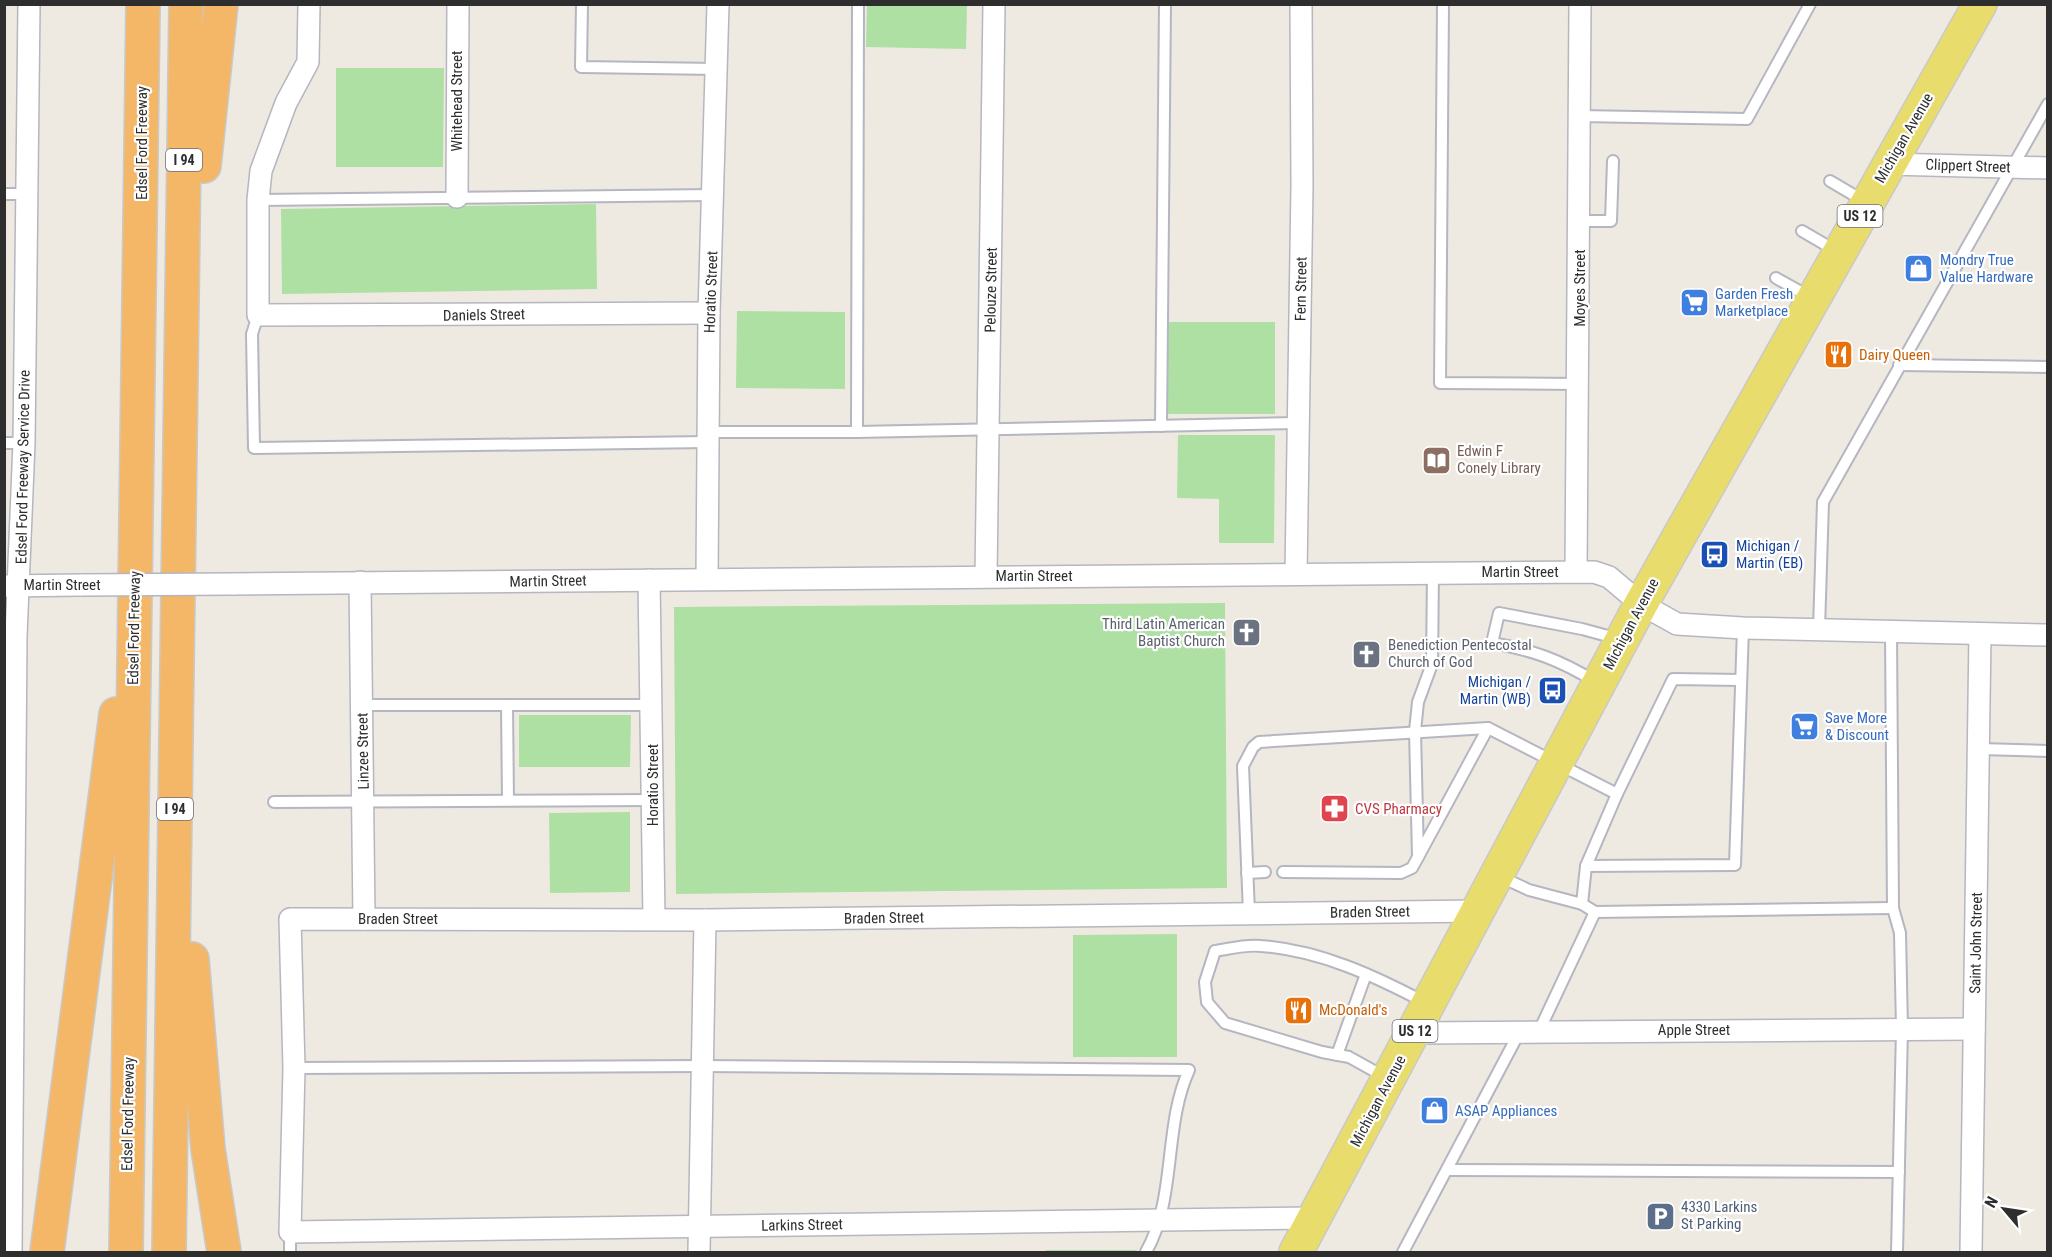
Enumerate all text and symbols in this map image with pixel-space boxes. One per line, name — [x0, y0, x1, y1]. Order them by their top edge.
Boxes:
street label: Whitehead Street — [448, 50, 466, 152]
street label: Edsel Ford Freeway — [133, 86, 151, 200]
street label: Michigan Avenue — [1871, 90, 1937, 186]
road number: I 94 — [166, 149, 202, 171]
street label: Clippert Street — [1925, 156, 2011, 176]
road number: US 12 — [1838, 205, 1882, 227]
street label: Pelouze Street — [981, 247, 1001, 333]
street label: Moyes Street — [1571, 249, 1589, 327]
street label: Horatio Street — [701, 251, 721, 333]
place label: Mondry True Value Hardware — [1940, 251, 2033, 286]
shop icon: Mondry True Value Hardware — [1903, 253, 1935, 285]
street label: Fern Street — [1291, 257, 1311, 321]
place label: Garden Fresh Marketplace — [1715, 285, 1793, 320]
supermarket icon: Garden Fresh Marketplace — [1678, 287, 1710, 319]
street label: Daniels Street — [443, 305, 525, 325]
restaurant icon: Dairy Queen — [1822, 339, 1854, 371]
place label: Dairy Queen — [1859, 346, 1930, 364]
street label: Edsel Ford Freeway Service Drive — [12, 370, 34, 564]
place label: Edwin F Conely Library — [1457, 442, 1541, 477]
library icon: Edwin F Conely Library — [1420, 444, 1452, 476]
place label: Michigan / Martin (EB) — [1736, 537, 1803, 572]
bus stop icon: Michigan / Martin (EB) — [1699, 539, 1731, 571]
street label: Martin Street — [1481, 563, 1559, 581]
street label: Martin Street — [995, 567, 1073, 585]
street label: Edsel Ford Freeway — [124, 571, 144, 685]
street label: Martin Street — [509, 571, 587, 591]
street label: Michigan Avenue — [1599, 575, 1663, 673]
street label: Martin Street — [23, 576, 101, 594]
place label: Third Latin American Baptist Church — [1102, 615, 1225, 650]
church icon: Third Latin American Baptist Church — [1230, 617, 1262, 649]
place label: Benediction Pentecostal Church of God — [1388, 636, 1532, 671]
church icon: Benediction Pentecostal Church of God — [1351, 638, 1383, 670]
place label: Michigan / Martin (WB) — [1460, 673, 1531, 708]
bus stop icon: Michigan / Martin (WB) — [1536, 675, 1568, 707]
place label: Save More & Discount — [1825, 709, 1889, 744]
supermarket icon: Save More & Discount — [1788, 711, 1820, 743]
street label: Linzee Street — [353, 712, 373, 790]
street label: Horatio Street — [644, 744, 662, 826]
pharmacy icon: CVS Pharmacy — [1318, 793, 1350, 825]
road number: I 94 — [157, 798, 193, 820]
place label: CVS Pharmacy — [1355, 800, 1442, 818]
street label: Saint John Street — [1966, 892, 1986, 994]
street label: Braden Street — [1330, 902, 1410, 922]
street label: Braden Street — [844, 908, 924, 928]
street label: Braden Street — [358, 910, 438, 928]
restaurant icon: McDonald's — [1282, 994, 1314, 1026]
place label: McDonald's — [1319, 1001, 1388, 1019]
road number: US 12 — [1392, 1020, 1438, 1042]
street label: Apple Street — [1658, 1021, 1730, 1039]
street label: Michigan Avenue — [1346, 1052, 1410, 1150]
street label: Edsel Ford Freeway — [118, 1057, 138, 1171]
shop icon: ASAP Appliances — [1418, 1095, 1450, 1127]
place label: ASAP Appliances — [1455, 1102, 1558, 1120]
north arrow — [1974, 1179, 2034, 1239]
text: N — [1981, 1193, 2002, 1211]
place label: 4330 Larkins St Parking — [1681, 1198, 1757, 1233]
parking icon: 4330 Larkins St Parking — [1644, 1200, 1676, 1232]
street label: Larkins Street — [761, 1215, 843, 1235]

